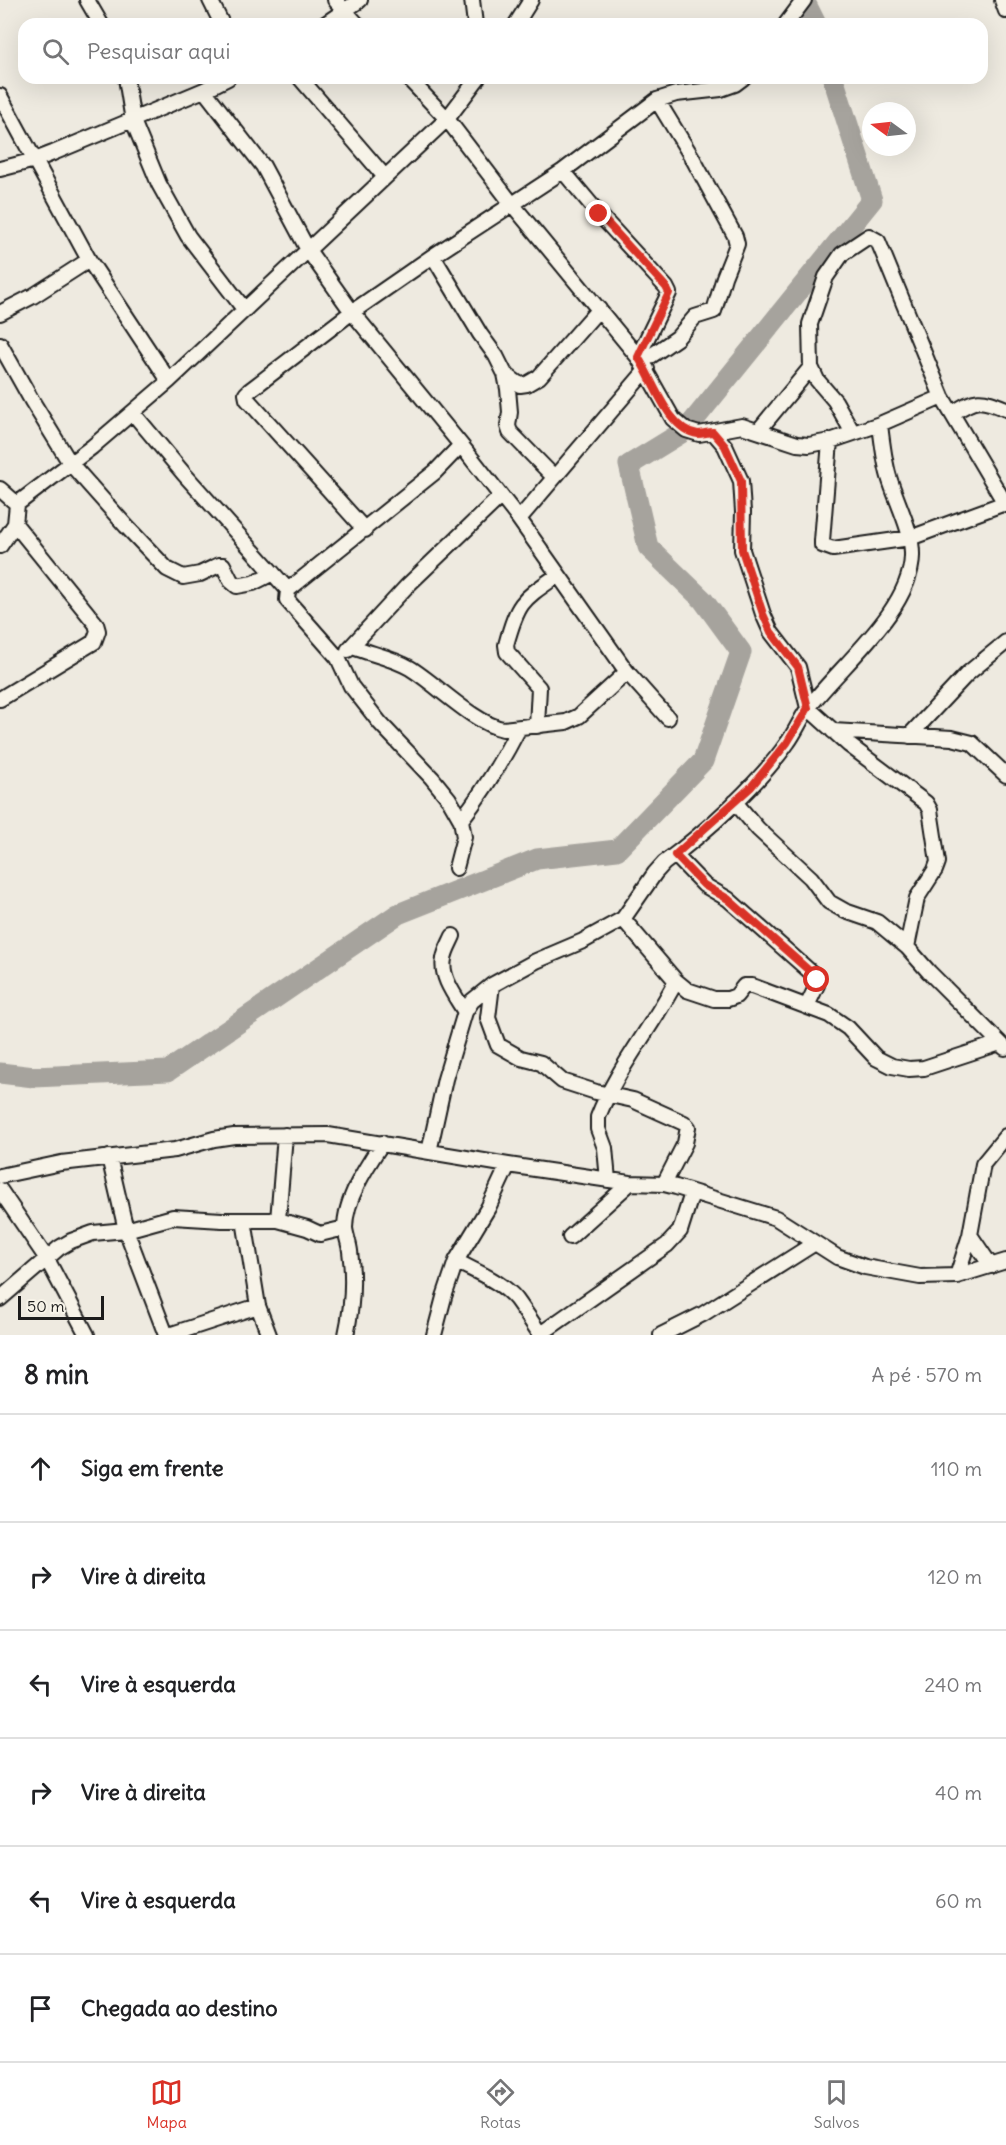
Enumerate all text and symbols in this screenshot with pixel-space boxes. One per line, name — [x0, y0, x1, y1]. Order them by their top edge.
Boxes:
search box — [18, 18, 988, 84]
icon: search — [39, 35, 72, 68]
text: Pesquisar aqui — [87, 37, 230, 65]
north arrow — [862, 102, 916, 156]
route end — [585, 200, 611, 226]
route start — [803, 966, 829, 992]
scale bar — [18, 1293, 104, 1320]
text: 50 m — [27, 1296, 65, 1316]
text: 8 min — [24, 1358, 89, 1391]
text: A pé · 570 m — [872, 1362, 982, 1387]
icon: ahead — [24, 1452, 57, 1485]
text: Siga em frente — [81, 1454, 224, 1482]
text: 110 m — [931, 1456, 982, 1481]
icon: right — [24, 1560, 57, 1593]
text: Vire à direita — [81, 1562, 206, 1590]
text: 120 m — [928, 1564, 982, 1589]
icon: left — [24, 1668, 57, 1701]
text: Vire à esquerda — [81, 1670, 236, 1698]
text: 240 m — [924, 1672, 982, 1697]
icon: right — [24, 1776, 57, 1809]
text: Vire à direita — [81, 1778, 206, 1806]
text: 40 m — [935, 1780, 982, 1805]
icon: left — [24, 1884, 57, 1917]
text: Vire à esquerda — [81, 1886, 236, 1914]
text: 60 m — [935, 1888, 982, 1913]
icon: arrive — [24, 1992, 57, 2025]
text: Chegada ao destino — [81, 1994, 278, 2022]
tab: Mapa — [147, 2076, 187, 2132]
tab: Rotas — [480, 2076, 521, 2132]
tab: Salvos — [814, 2076, 859, 2132]

